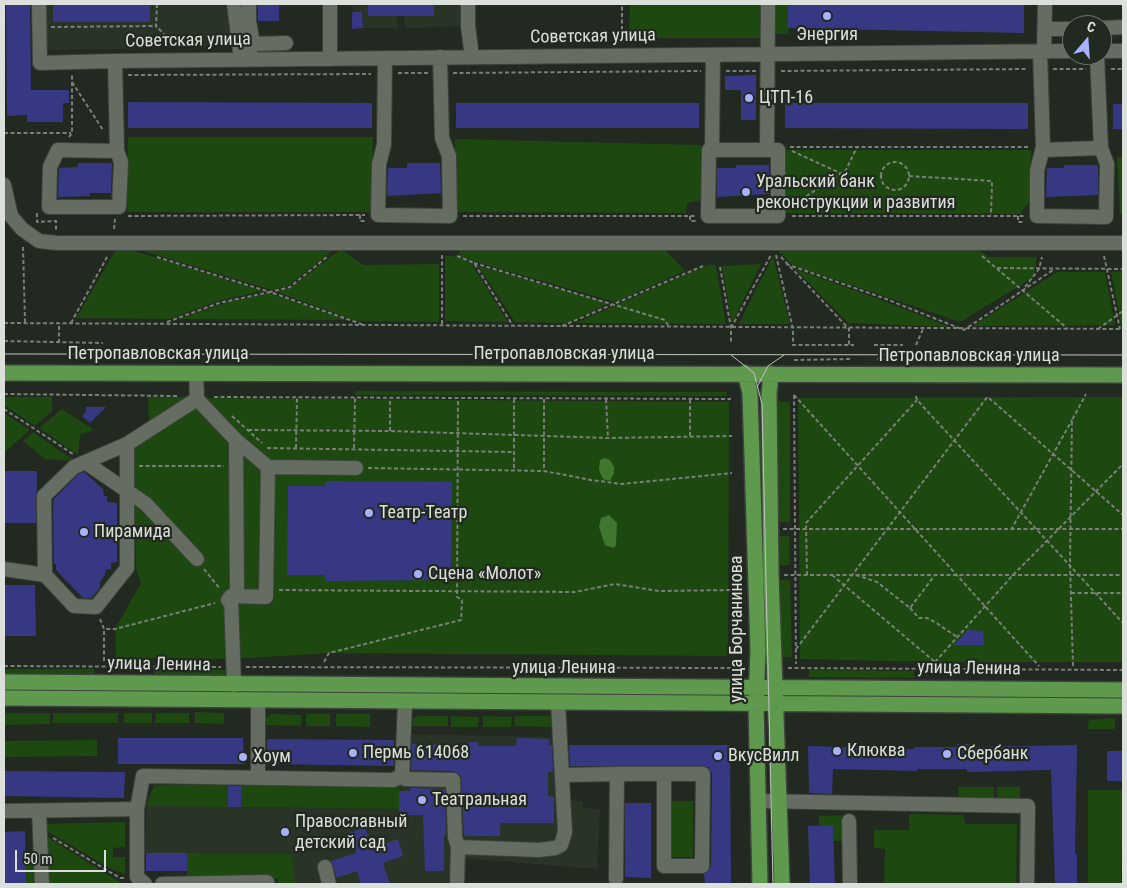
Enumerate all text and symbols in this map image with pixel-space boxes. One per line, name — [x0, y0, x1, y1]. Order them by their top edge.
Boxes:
marker: Энергия — [821, 10, 833, 22]
north arrow — [1062, 15, 1112, 65]
text: С — [1085, 18, 1098, 36]
place label: Энергия — [796, 24, 858, 46]
street label: Советская улица — [530, 25, 656, 49]
street label: Советская улица — [125, 29, 251, 53]
place label: ЦТП-16 — [759, 87, 813, 109]
marker: ЦТП-16 — [743, 92, 755, 104]
place label: Уральский банк реконструкции и развития — [756, 171, 955, 213]
marker: Уральский банк реконструкции и развития — [740, 186, 752, 198]
street label: Петропавловская улица — [67, 343, 249, 365]
street label: Петропавловская улица — [473, 343, 655, 365]
street label: Петропавловская улица — [878, 345, 1060, 367]
place label: Театр-Театр — [379, 502, 467, 524]
marker: Театр-Театр — [363, 507, 375, 519]
place label: Пирамида — [94, 521, 171, 543]
marker: Пирамида — [78, 526, 90, 538]
street label: улица Борчанинова — [726, 556, 748, 702]
place label: Сцена «Молот» — [428, 563, 541, 585]
marker: Сцена «Молот» — [412, 568, 424, 580]
street label: улица Ленина — [107, 653, 211, 677]
street label: улица Ленина — [512, 657, 616, 679]
street label: улица Ленина — [917, 657, 1021, 681]
place label: Клюква — [847, 740, 905, 762]
place label: Пермь 614068 — [363, 742, 469, 764]
place label: Сбербанк — [957, 743, 1028, 765]
place label: ВкусВилл — [728, 745, 800, 767]
marker: Клюква — [831, 745, 843, 757]
place label: Хоум — [253, 746, 291, 768]
marker: Пермь 614068 — [347, 747, 359, 759]
marker: Сбербанк — [941, 748, 953, 760]
marker: ВкусВилл — [712, 750, 724, 762]
marker: Хоум — [237, 751, 249, 763]
place label: Театральная — [432, 789, 527, 811]
marker: Театральная — [416, 794, 428, 806]
place label: Православный детский сад — [295, 811, 408, 854]
marker: Православный детский сад — [279, 826, 291, 838]
scale bar — [18, 840, 109, 872]
text: 50 m — [23, 850, 53, 868]

